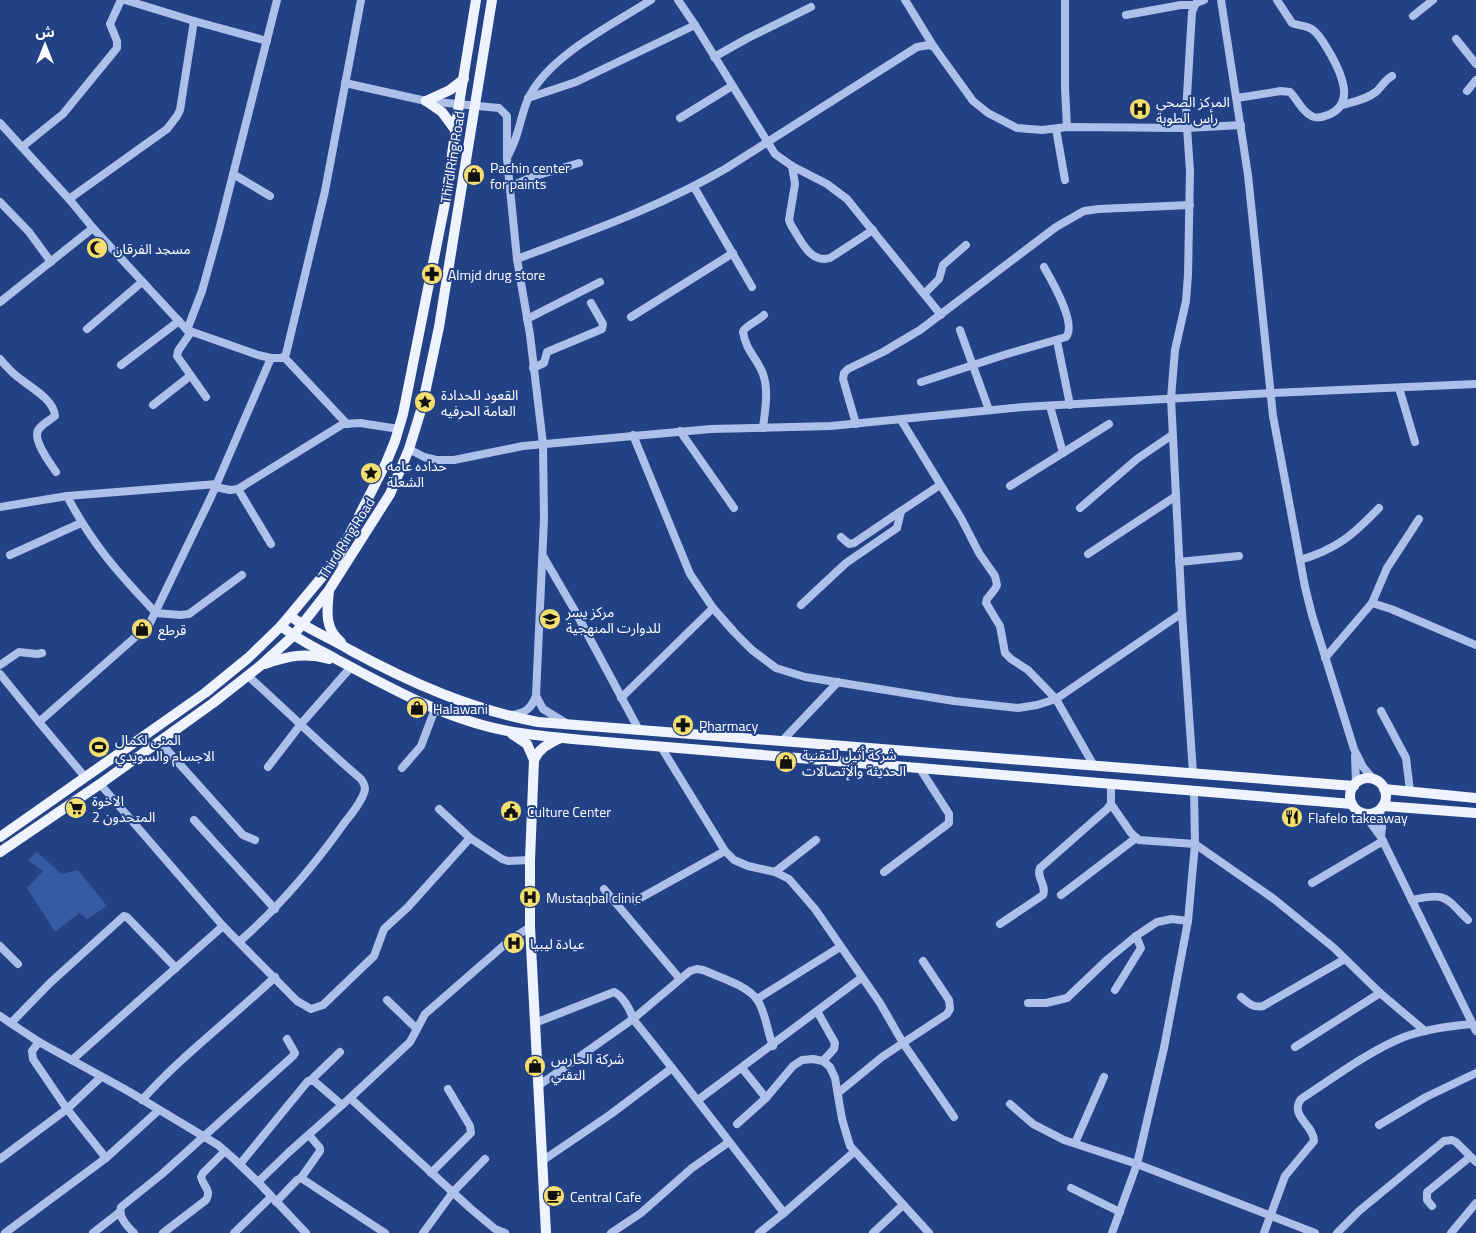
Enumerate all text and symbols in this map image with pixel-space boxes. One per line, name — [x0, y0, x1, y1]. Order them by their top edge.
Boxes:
north arrow — [20, 20, 70, 70]
text: ش — [35, 21, 55, 42]
place label: المركز الصحي رأس الطوبة — [1156, 91, 1230, 128]
hospital icon: المركز الصحي رأس الطوبة — [1128, 97, 1152, 121]
street label: Third Ring Road — [434, 109, 470, 205]
place label: Pachin center for paints — [490, 157, 570, 194]
shop icon: Pachin center for paints — [462, 163, 486, 187]
mosque icon: مسجد الفرقان — [85, 236, 109, 260]
place label: مسجد الفرقان — [113, 238, 191, 259]
pharmacy icon: Almjd drug store — [420, 262, 444, 286]
place label: Almjd drug store — [448, 264, 545, 285]
place label: القعود للحدادة العامة الحرفيه — [441, 384, 518, 421]
place icon: القعود للحدادة العامة الحرفيه — [413, 390, 437, 414]
place label: حداده عامه الشعلة — [387, 455, 447, 492]
place icon: حداده عامه الشعلة — [359, 461, 383, 485]
street label: Third Ring Road — [312, 493, 380, 583]
place label: مركز يسر للدوارت المنهجية — [565, 601, 661, 638]
school or university icon: مركز يسر للدوارت المنهجية — [538, 607, 562, 631]
shop icon: قرطع — [130, 617, 154, 641]
place label: قرطع — [158, 619, 186, 641]
shop icon: Halawani — [405, 696, 429, 720]
place label: Halawani — [433, 698, 488, 719]
pharmacy icon: Pharmacy — [671, 713, 695, 737]
place label: Pharmacy — [699, 715, 758, 736]
place label: المنى لكمال الاجسام والسويدي — [115, 729, 215, 767]
sports icon: المنى لكمال الاجسام والسويدي — [87, 735, 111, 759]
place label: شركة أثيل للتقنية الحديثة والإتصالات — [802, 744, 906, 781]
shop icon: شركة أثيل للتقنية الحديثة والإتصالات — [774, 750, 798, 774]
place label: الاخوة المتحدون 2 — [92, 790, 155, 827]
supermarket icon: الاخوة المتحدون 2 — [64, 796, 88, 820]
public building icon: Culture Center — [499, 799, 523, 823]
place label: Culture Center — [527, 801, 611, 822]
restaurant icon: Flafelo takeaway — [1280, 805, 1304, 829]
place label: Flafelo takeaway — [1308, 807, 1408, 828]
hospital icon: Mustaqbal clinic — [518, 885, 542, 909]
place label: Mustaqbal clinic — [546, 887, 641, 908]
hospital icon: عيادة ليبيا — [502, 931, 526, 955]
place label: عيادة ليبيا — [530, 933, 585, 954]
place label: شركة الحارس التقني — [551, 1048, 624, 1086]
shop icon: شركة الحارس التقني — [523, 1054, 547, 1078]
cafe icon: Central Cafe — [542, 1184, 566, 1208]
place label: Central Cafe — [570, 1186, 641, 1207]

